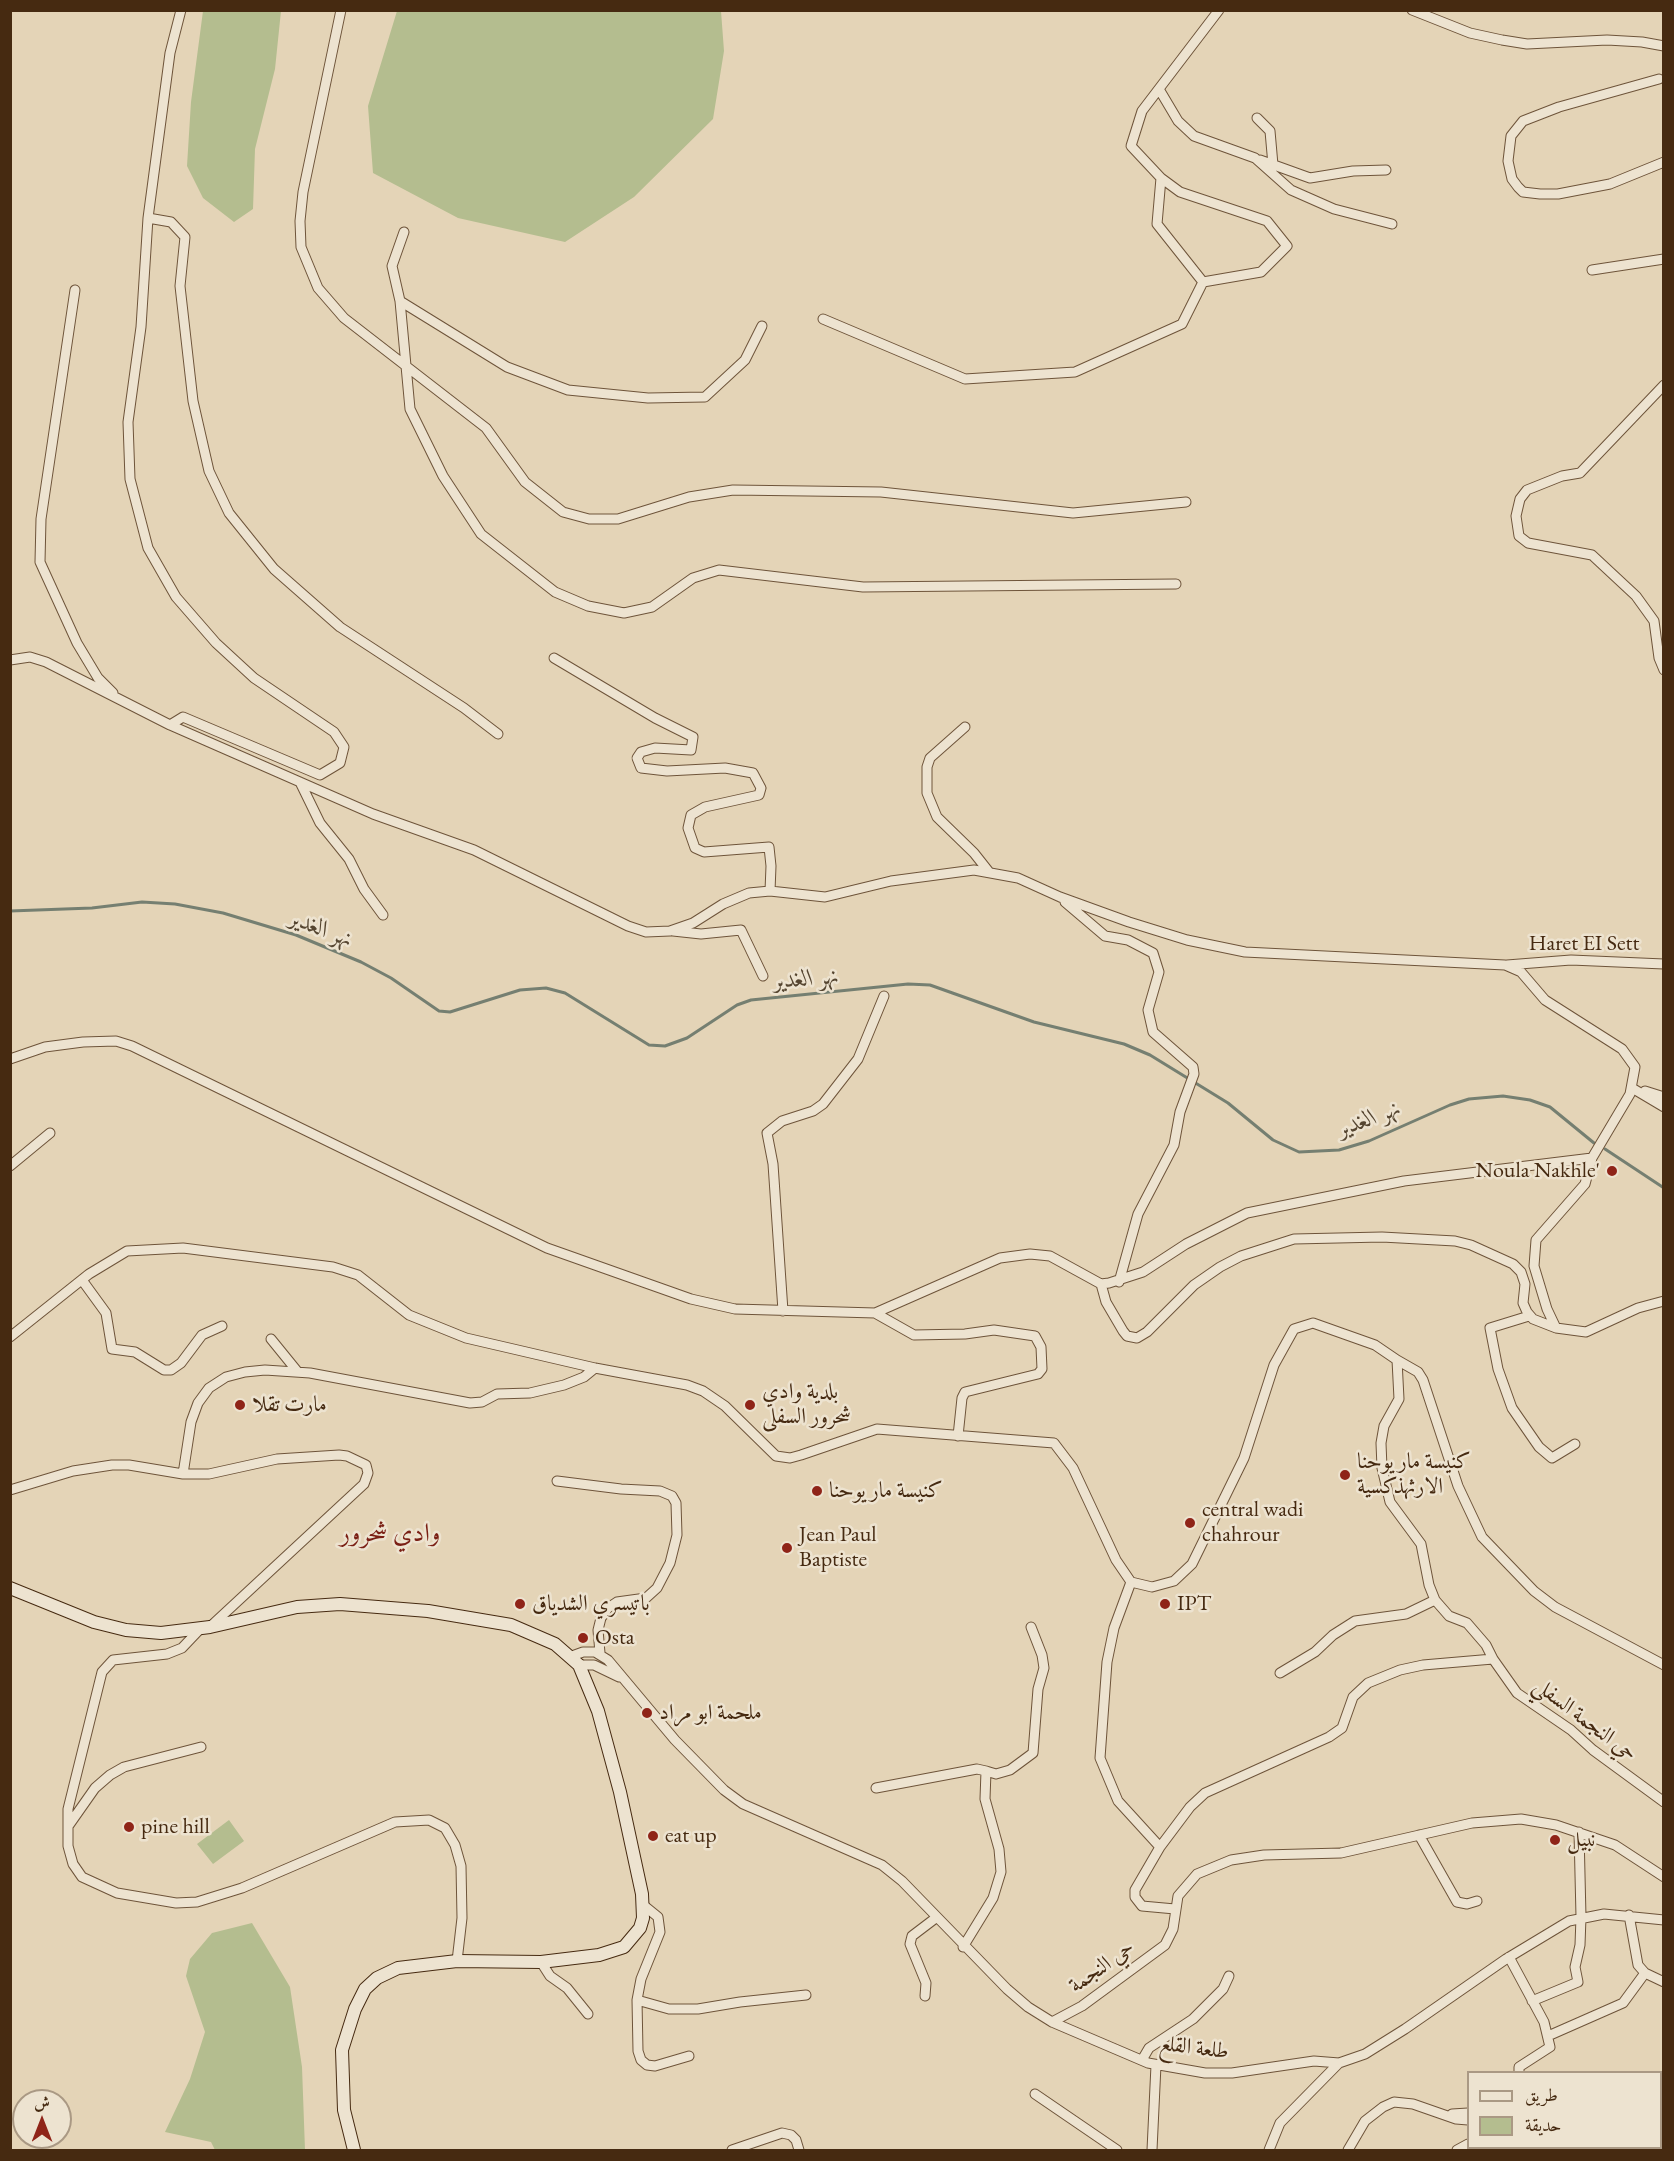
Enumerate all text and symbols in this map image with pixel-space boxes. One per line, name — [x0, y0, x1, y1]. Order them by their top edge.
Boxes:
water label: نهر الغدير — [285, 904, 357, 954]
street label: Haret EI Sett — [1529, 931, 1639, 957]
water label: نهر الغدير — [772, 962, 840, 996]
water label: نهر الغدير — [1333, 1094, 1405, 1144]
place label: Noula Nakhle' — [1476, 1158, 1600, 1184]
marker: Noula Nakhle' — [1605, 1164, 1619, 1178]
place label: بلدية وادي شحرور السفلى — [762, 1379, 851, 1430]
place label: مارت تقلا — [252, 1392, 327, 1418]
marker: مارت تقلا — [233, 1398, 247, 1412]
marker: بلدية وادي شحرور السفلى — [743, 1398, 757, 1412]
place label: كنيسة مار يوحنا الارثهذكسية — [1357, 1449, 1471, 1500]
marker: كنيسة مار يوحنا الارثهذكسية — [1338, 1468, 1352, 1482]
place label: كنيسة مار يوحنا — [829, 1478, 943, 1504]
marker: كنيسة مار يوحنا — [810, 1484, 824, 1498]
place label: central wadi chahrour — [1202, 1497, 1303, 1548]
marker: central wadi chahrour — [1183, 1516, 1197, 1530]
district label: وادي شحرور — [340, 1518, 440, 1550]
place label: Jean Paul Baptiste — [799, 1522, 877, 1574]
marker: Jean Paul Baptiste — [780, 1541, 794, 1555]
place label: باتيسري الشدياق — [532, 1591, 650, 1617]
place label: IPT — [1177, 1591, 1211, 1617]
marker: باتيسري الشدياق — [513, 1597, 527, 1611]
marker: IPT — [1158, 1597, 1172, 1611]
place label: Osta — [595, 1625, 635, 1651]
marker: Osta — [576, 1631, 590, 1645]
street label: حي النجمة السفلي — [1528, 1673, 1642, 1767]
place label: ملحمة ابو مراد — [659, 1700, 762, 1726]
marker: ملحمة ابو مراد — [640, 1706, 654, 1720]
place label: pine hill — [141, 1814, 210, 1840]
marker: pine hill — [122, 1820, 136, 1834]
place label: eat up — [665, 1823, 717, 1849]
place label: نبيل — [1567, 1827, 1596, 1853]
marker: eat up — [646, 1829, 660, 1843]
marker: نبيل — [1548, 1833, 1562, 1847]
street label: حي النجمة — [1064, 1935, 1140, 1999]
street label: طلعة القلع — [1158, 2031, 1230, 2065]
legend — [1467, 2071, 1662, 2149]
text: طريق — [1525, 2083, 1558, 2106]
north arrow — [12, 2089, 72, 2149]
text: ش — [34, 2092, 50, 2113]
text: حديقة — [1525, 2113, 1561, 2136]

